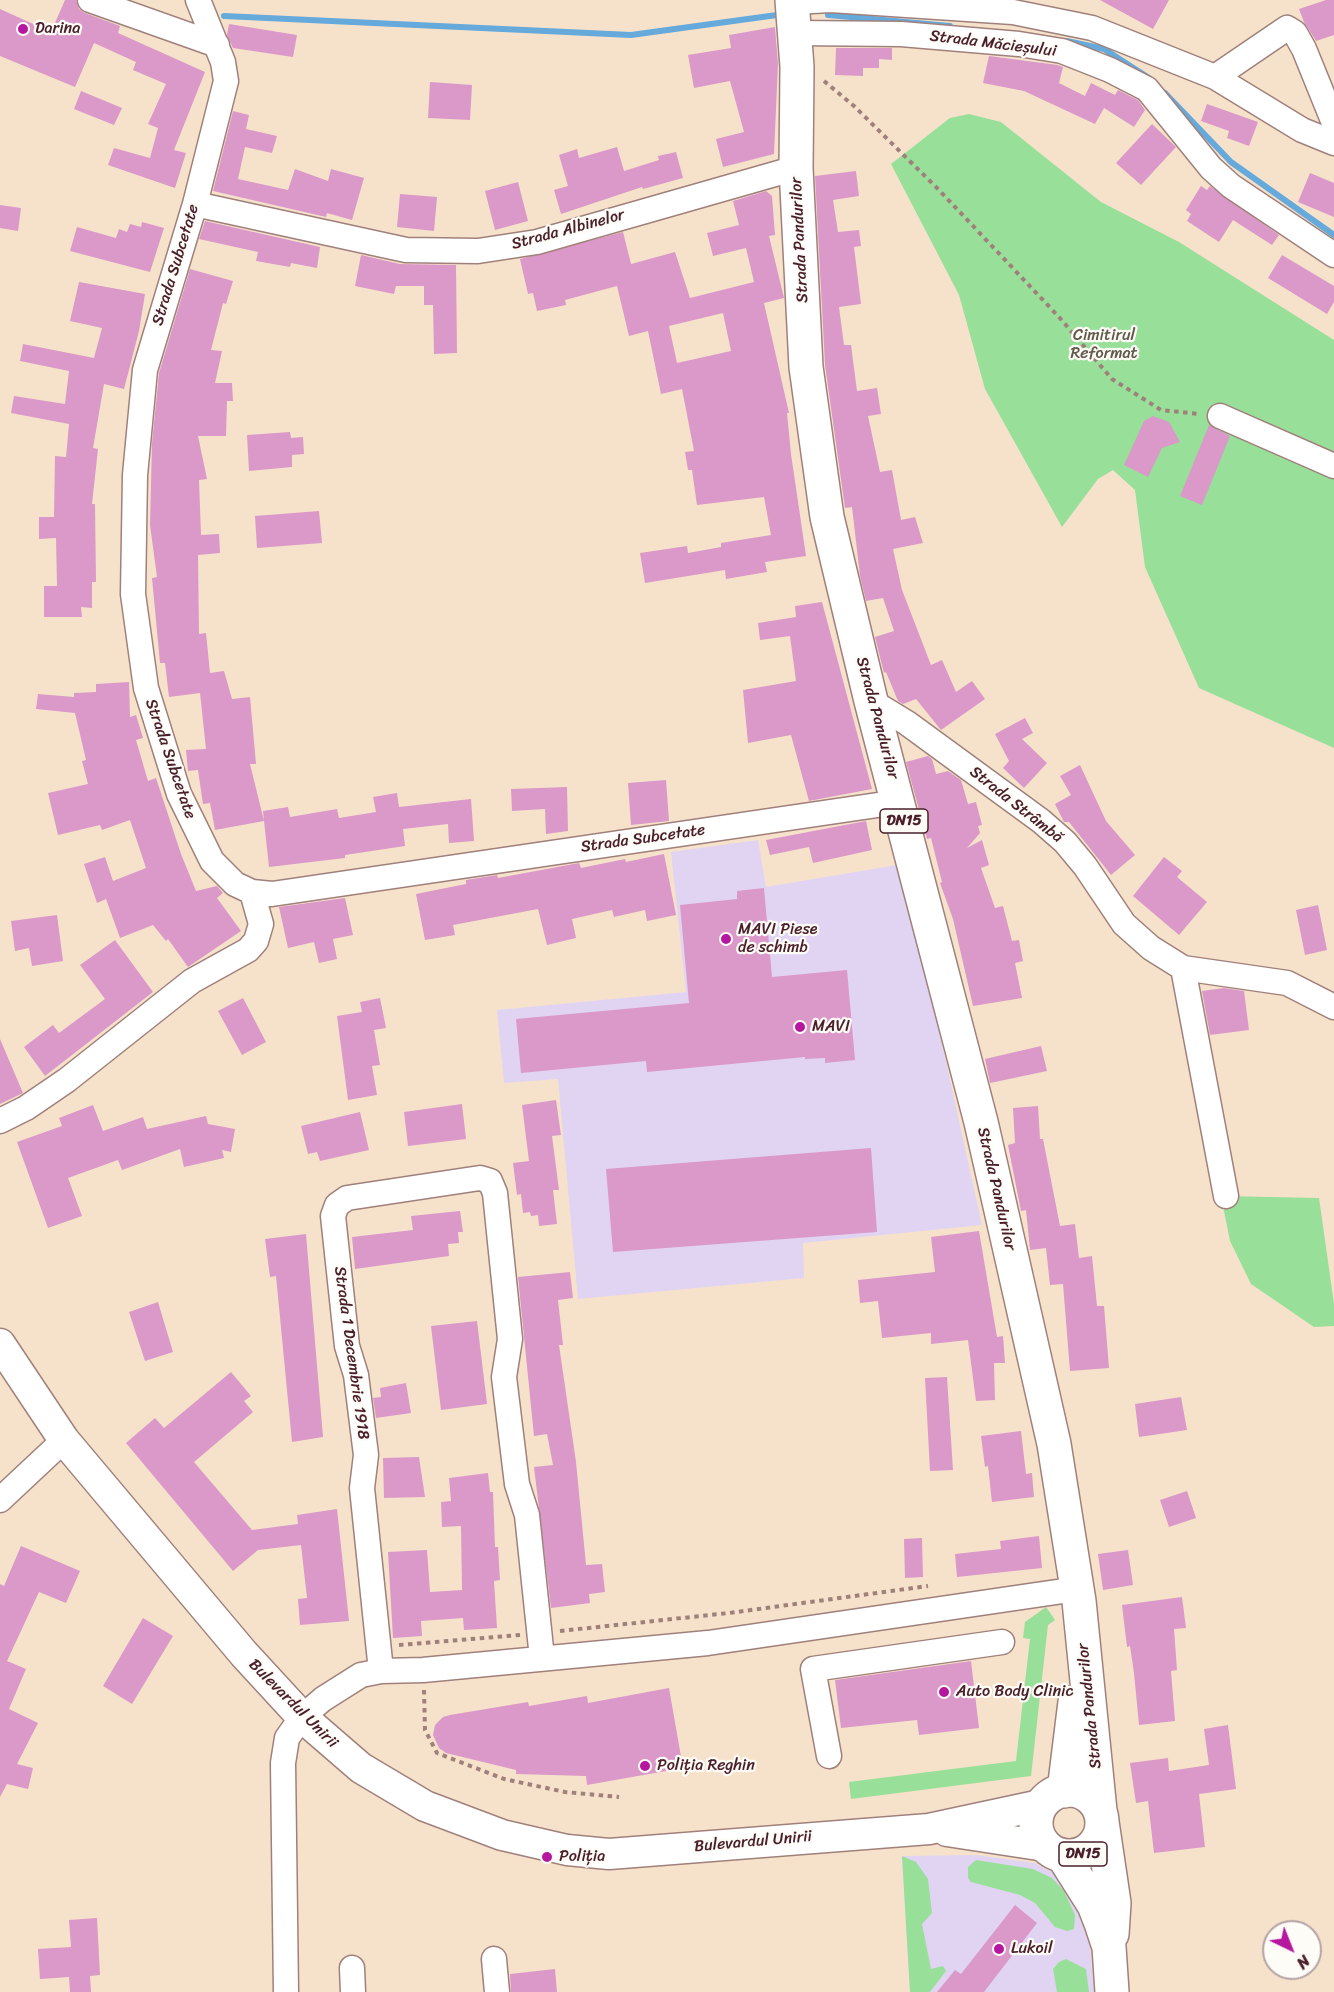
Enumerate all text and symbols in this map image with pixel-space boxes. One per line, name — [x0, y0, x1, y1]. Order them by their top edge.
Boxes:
place label: Darina — [35, 19, 80, 39]
marker: Darina — [16, 22, 30, 36]
street label: Strada Măcieșului — [929, 27, 1057, 61]
street label: Strada Pandurilor — [787, 177, 813, 303]
street label: Strada Subcetate — [148, 202, 204, 328]
street label: Strada Albinelor — [509, 206, 627, 254]
park label: Cimitirul Reformat — [1070, 326, 1138, 364]
street label: Strada Pandurilor — [851, 655, 903, 781]
street label: Strada Subcetate — [140, 697, 200, 821]
street label: Strada Strâmbă — [966, 763, 1066, 847]
road number: DN15 — [880, 809, 928, 833]
street label: Strada Subcetate — [579, 821, 707, 857]
place label: MAVI Piese de schimb — [738, 920, 818, 958]
marker: MAVI Piese de schimb — [719, 932, 733, 946]
place label: MAVI — [812, 1017, 850, 1037]
marker: MAVI — [793, 1020, 807, 1034]
street label: Strada Pandurilor — [972, 1126, 1020, 1252]
street label: Strada 1 Decembrie 1918 — [329, 1265, 373, 1441]
street label: Strada Pandurilor — [1074, 1642, 1106, 1770]
street label: Bulevardul Unirii — [244, 1655, 342, 1753]
place label: Auto Body Clinic — [956, 1682, 1073, 1702]
marker: Auto Body Clinic — [937, 1685, 951, 1699]
place label: Poliția Reghin — [657, 1756, 755, 1776]
marker: Poliția Reghin — [638, 1759, 652, 1773]
street label: Bulevardul Unirii — [693, 1827, 813, 1857]
road number: DN15 — [1059, 1842, 1107, 1866]
place label: Poliția — [559, 1847, 605, 1867]
marker: Poliția — [540, 1850, 554, 1864]
north arrow — [1262, 1920, 1322, 1980]
place label: Lukoil — [1011, 1939, 1053, 1959]
marker: Lukoil — [992, 1942, 1006, 1956]
text: N — [1289, 1948, 1317, 1976]

